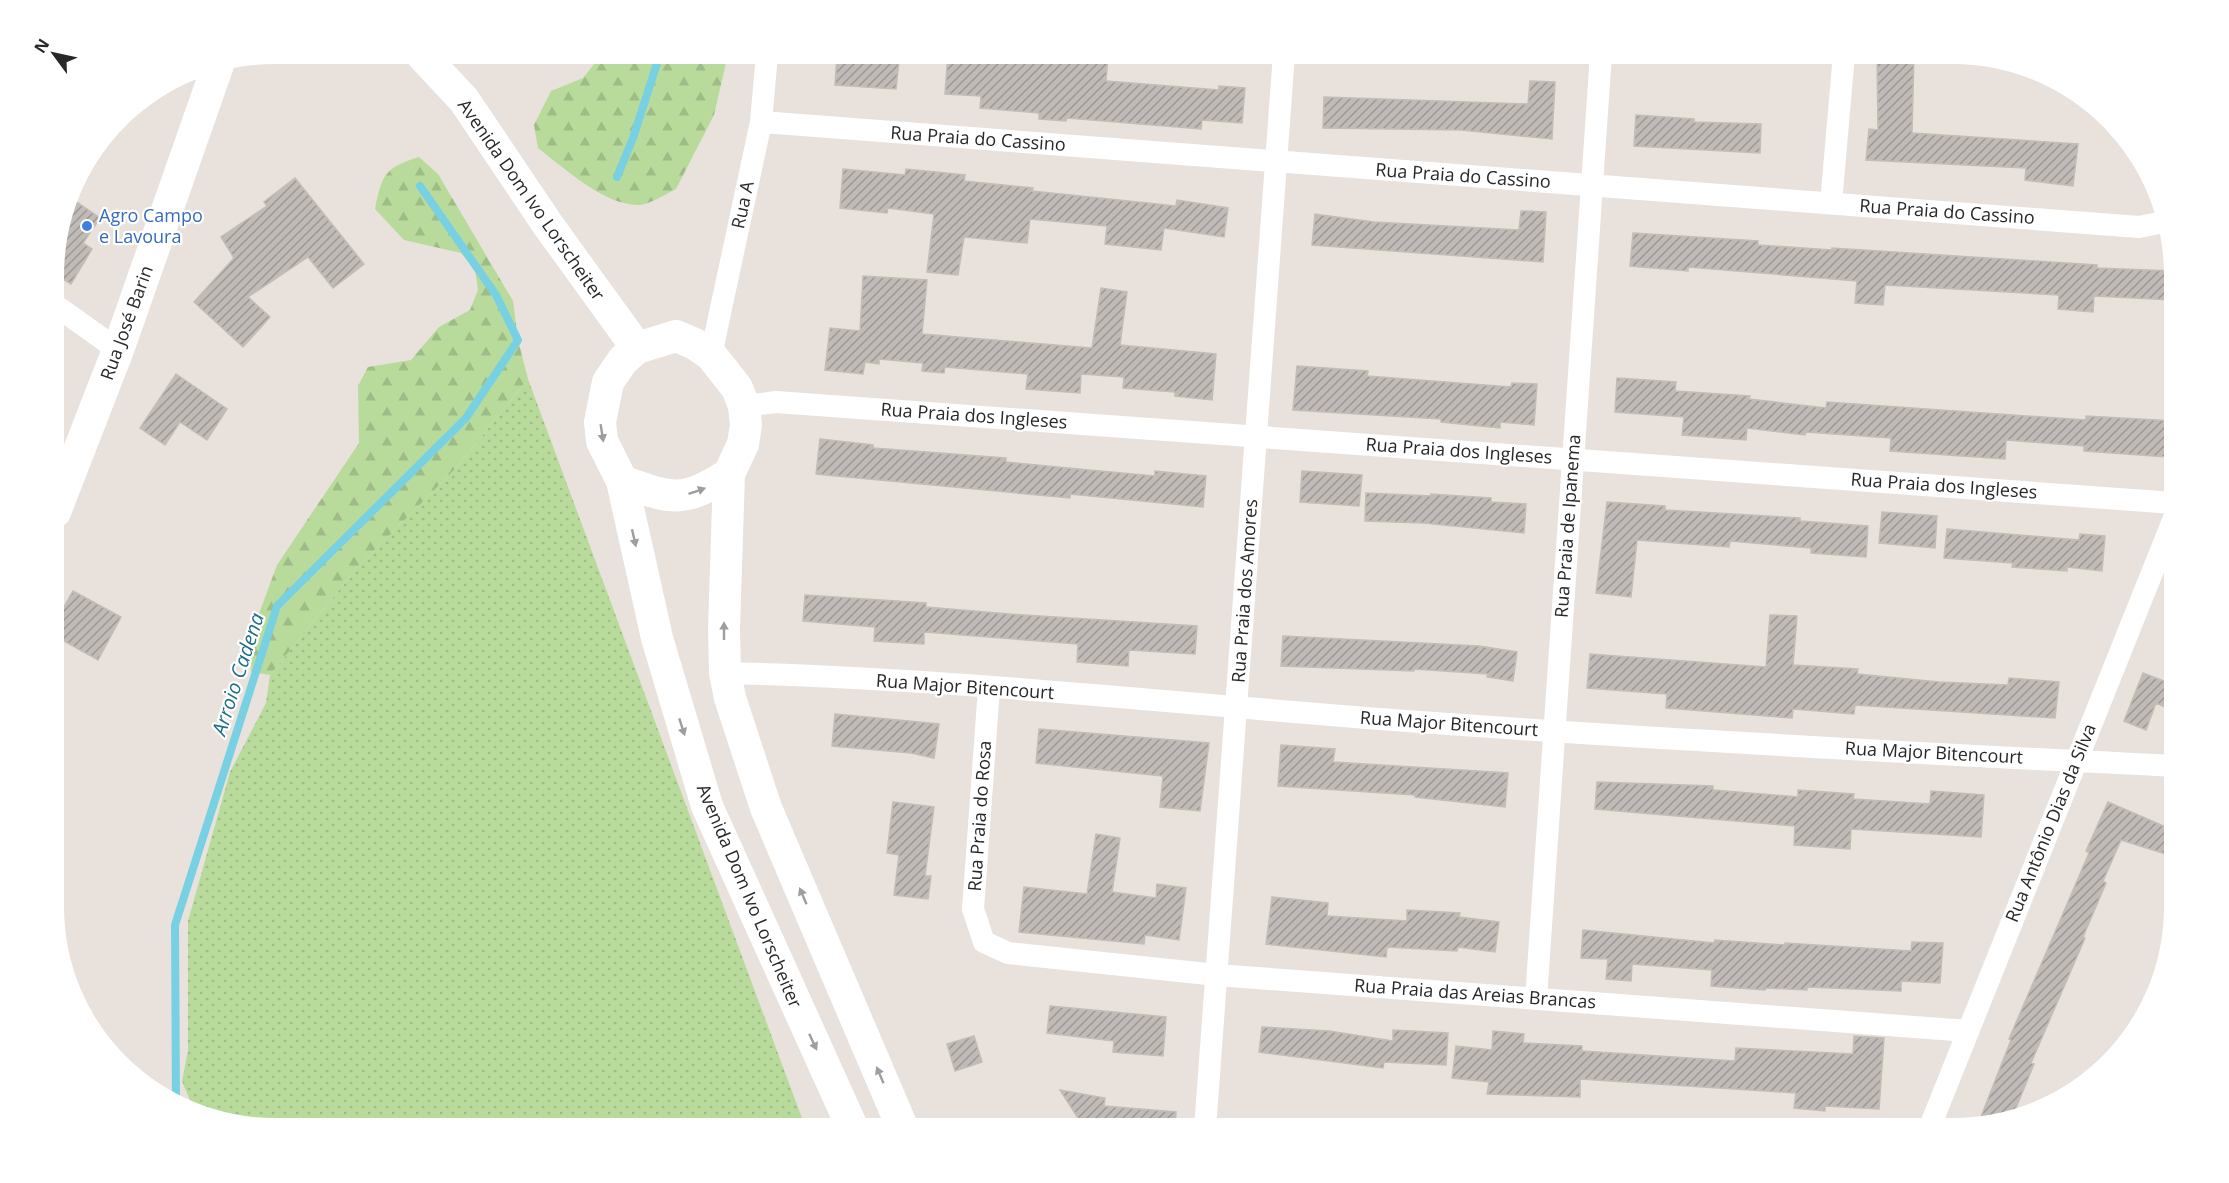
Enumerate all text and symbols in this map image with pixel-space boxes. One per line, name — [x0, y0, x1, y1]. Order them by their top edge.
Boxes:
north arrow — [24, 24, 84, 84]
text: N — [29, 34, 54, 57]
street label: Avenida Dom Ivo Lorscheiter — [453, 94, 611, 305]
street label: Rua Praia do Cassino — [890, 120, 1067, 156]
street label: Rua Praia do Cassino — [1375, 157, 1552, 193]
street label: Rua A — [725, 178, 759, 231]
street label: Rua Praia do Cassino — [1859, 193, 2036, 229]
place label: Agro Campo e Lavoura — [99, 203, 203, 248]
marker: Agro Campo e Lavoura — [80, 219, 94, 233]
street label: Rua José Barin — [94, 262, 158, 383]
street label: Rua Praia dos Ingleses — [880, 397, 1068, 433]
one-way arrow — [597, 424, 606, 443]
street label: Rua Praia dos Ingleses — [1365, 432, 1553, 468]
street label: Rua Praia de Ipanema — [1549, 433, 1585, 618]
street label: Rua Praia dos Ingleses — [1850, 467, 2038, 503]
one-way arrow — [688, 486, 706, 496]
street label: Rua Praia dos Amores — [1226, 498, 1262, 684]
one-way arrow — [630, 529, 640, 547]
water label: Arroio Cadena — [204, 609, 270, 740]
one-way arrow — [719, 621, 729, 640]
street label: Rua Major Bitencourt — [875, 668, 1055, 704]
street label: Rua Major Bitencourt — [1359, 705, 1539, 741]
one-way arrow — [678, 718, 687, 736]
street label: Rua Antônio Dias da Silva — [1999, 720, 2101, 925]
street label: Rua Major Bitencourt — [1844, 735, 2024, 769]
street label: Rua Praia do Rosa — [962, 740, 996, 892]
street label: Avenida Dom Ivo Lorscheiter — [692, 780, 808, 1012]
one-way arrow — [798, 887, 808, 905]
street label: Rua Praia das Areias Brancas — [1353, 973, 1597, 1013]
one-way arrow — [809, 1034, 818, 1051]
one-way arrow — [875, 1066, 884, 1084]

